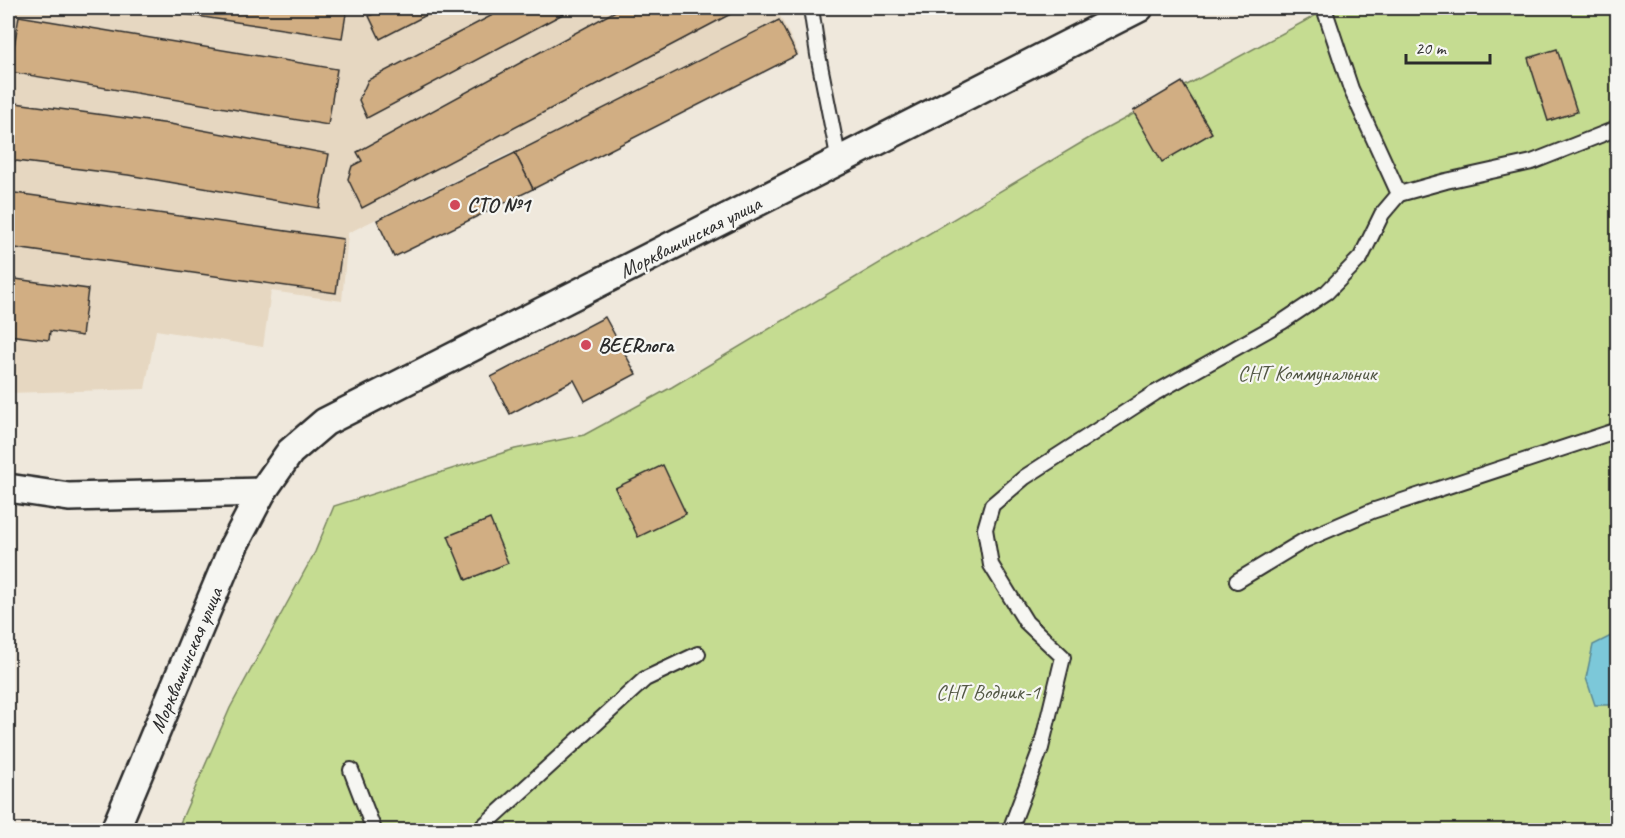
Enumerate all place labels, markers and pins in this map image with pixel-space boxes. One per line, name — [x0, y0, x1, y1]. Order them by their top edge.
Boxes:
place label: СТО №1 — [467, 192, 532, 218]
marker: СТО №1 — [448, 198, 462, 212]
place label: BEERлога — [598, 332, 675, 358]
marker: BEERлога — [579, 338, 593, 352]

